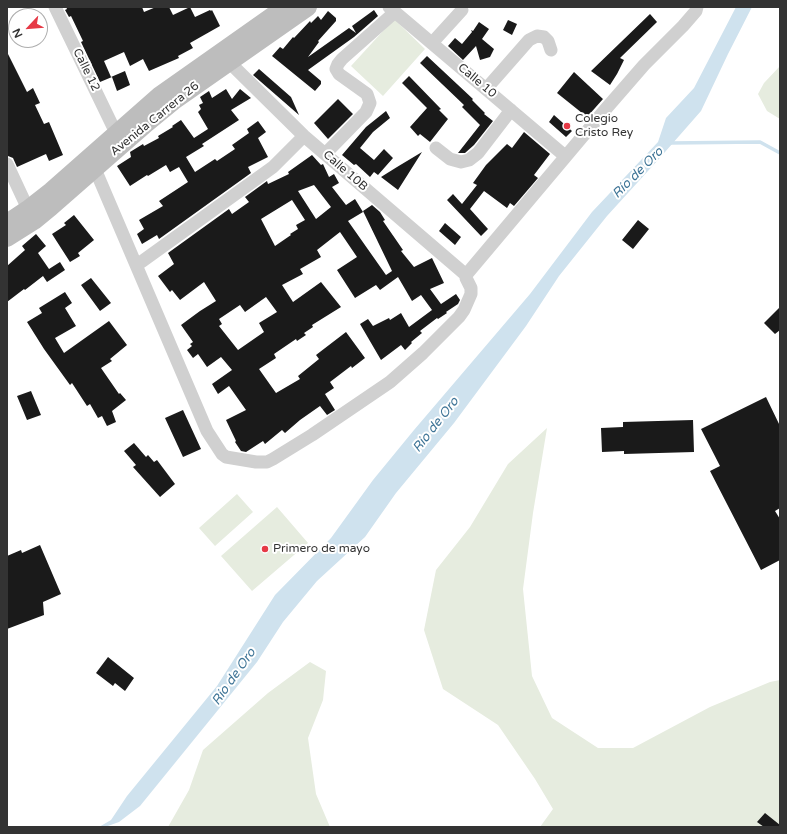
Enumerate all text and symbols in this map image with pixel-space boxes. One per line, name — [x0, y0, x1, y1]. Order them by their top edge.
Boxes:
north arrow — [8, 8, 48, 48]
text: N — [10, 26, 25, 40]
street label: Calle 12 — [69, 46, 103, 94]
street label: Calle 10 — [455, 61, 499, 101]
street label: Avenida Carrera 26 — [108, 79, 202, 159]
place label: Colegio Cristo Rey — [575, 112, 633, 140]
marker: Colegio Cristo Rey — [562, 121, 572, 131]
water label: Río de Oro — [609, 144, 667, 202]
street label: Calle 10B — [320, 148, 370, 194]
water label: Río de Oro — [410, 394, 462, 456]
place label: Primero de mayo — [273, 542, 370, 556]
marker: Primero de mayo — [260, 544, 270, 554]
water label: Río de Oro — [209, 646, 259, 708]

